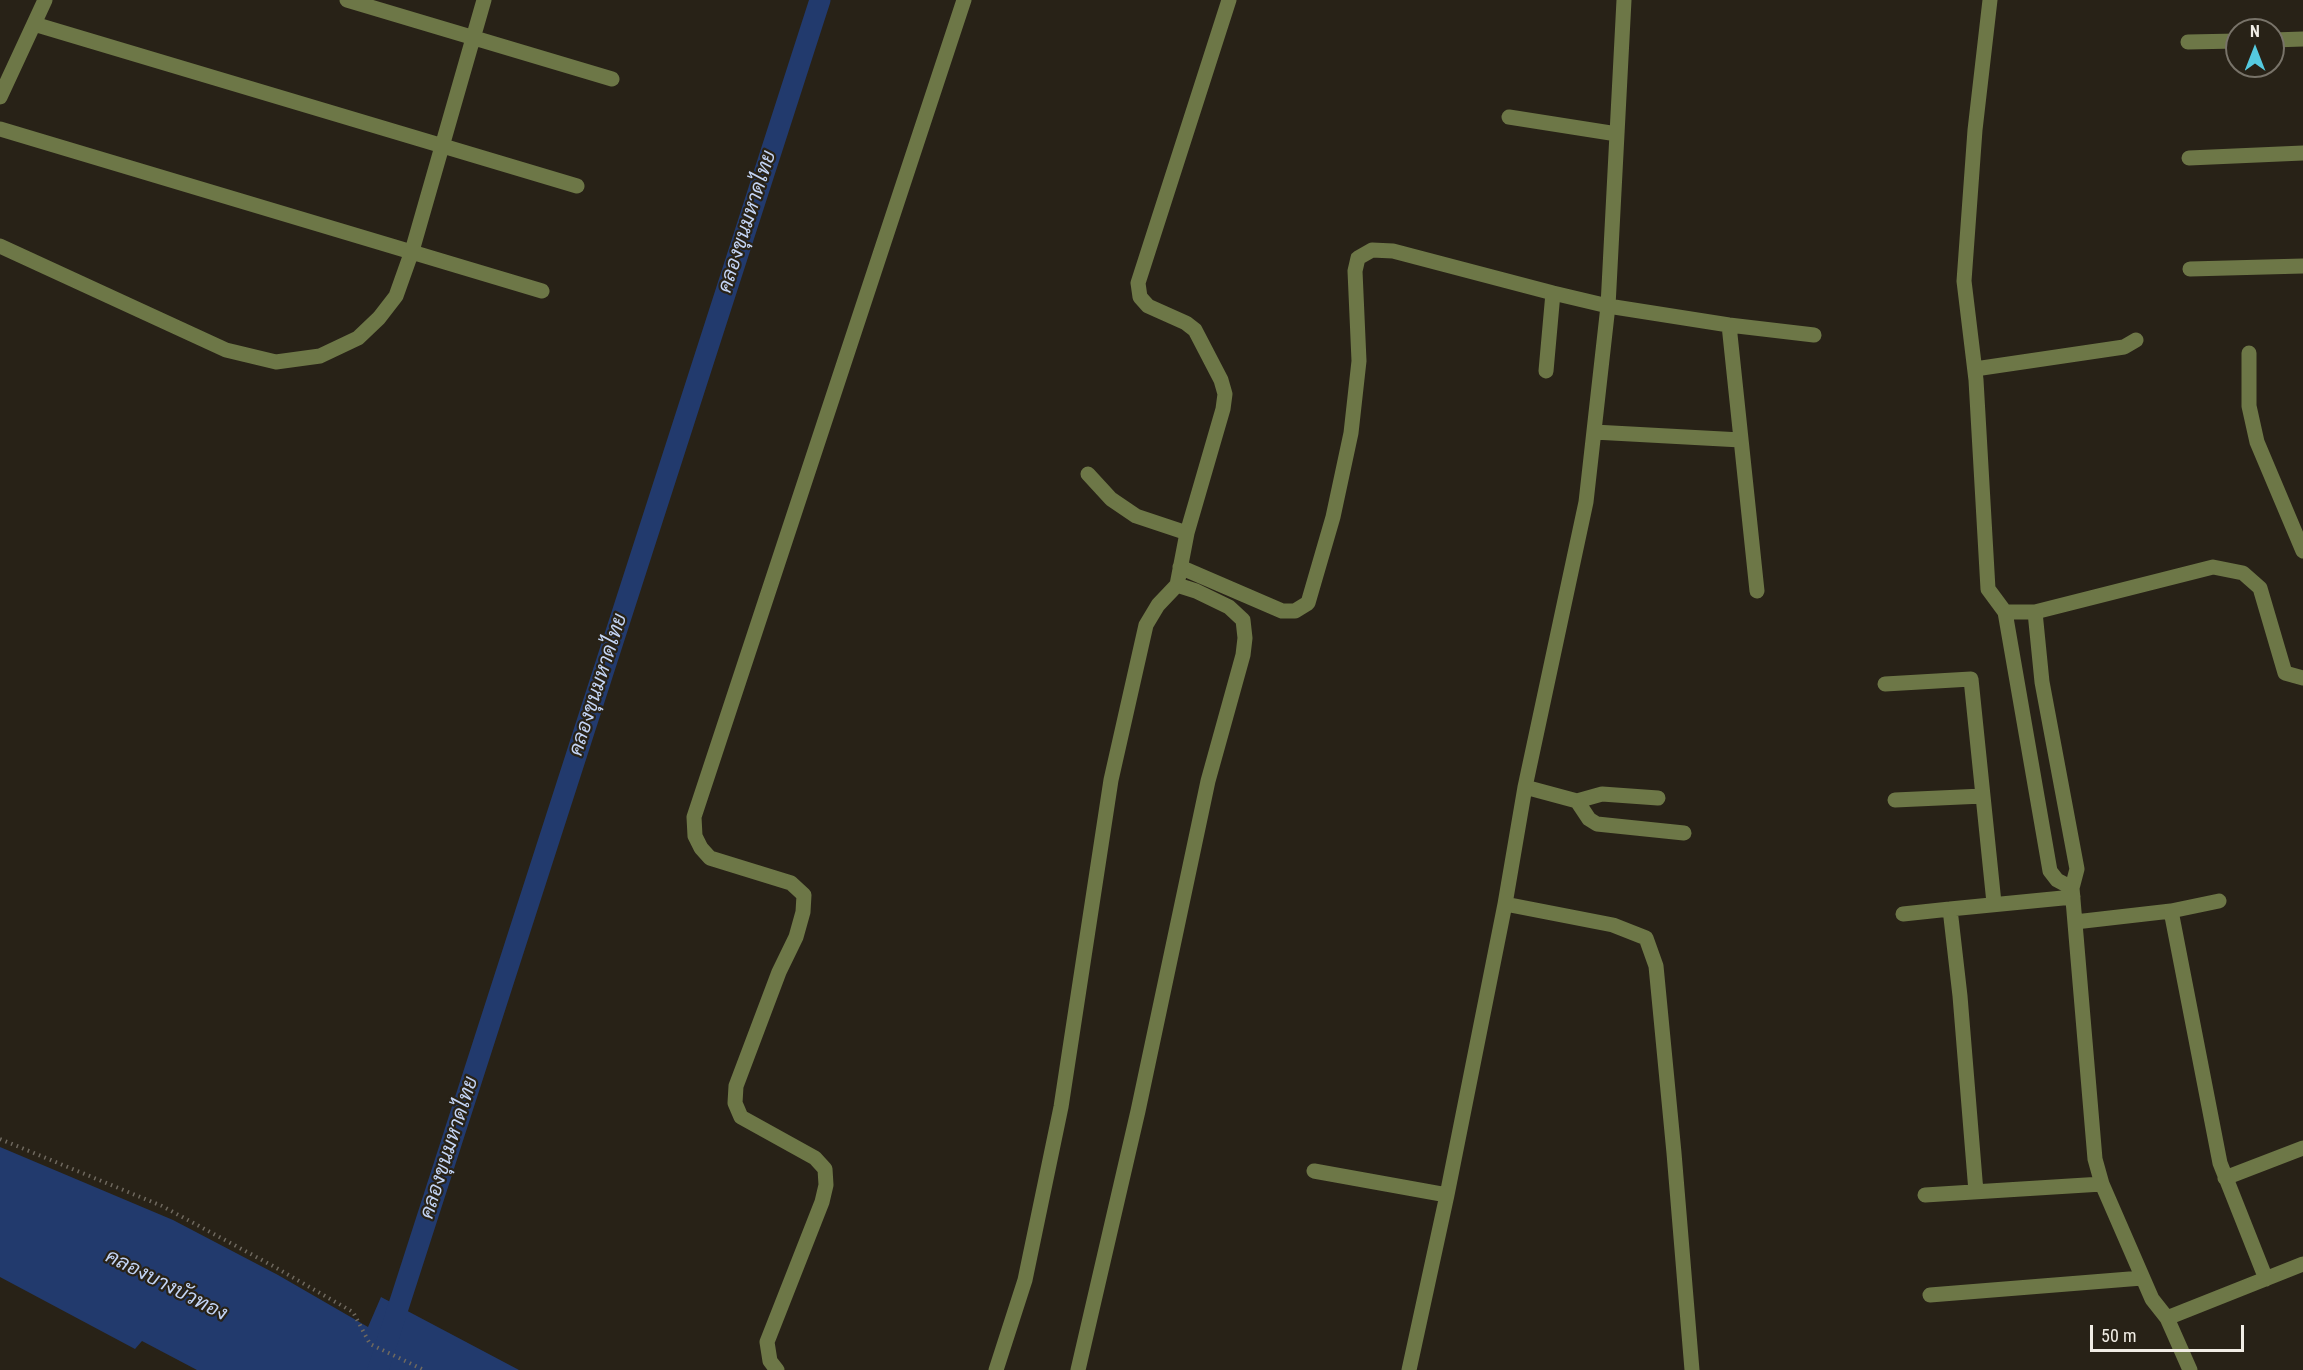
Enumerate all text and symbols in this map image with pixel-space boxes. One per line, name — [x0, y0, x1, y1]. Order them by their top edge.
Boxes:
north arrow — [2225, 18, 2285, 78]
text: N — [2250, 22, 2260, 41]
water label: คลองขุนมหาดไทย — [714, 148, 782, 296]
water label: คลองขุนมหาดไทย — [565, 611, 633, 759]
water label: คลองขุนมหาดไทย — [416, 1074, 484, 1222]
water label: คลองบางบัวทอง — [101, 1245, 231, 1327]
scale bar — [2093, 1313, 2248, 1351]
text: 50 m — [2101, 1325, 2136, 1346]

